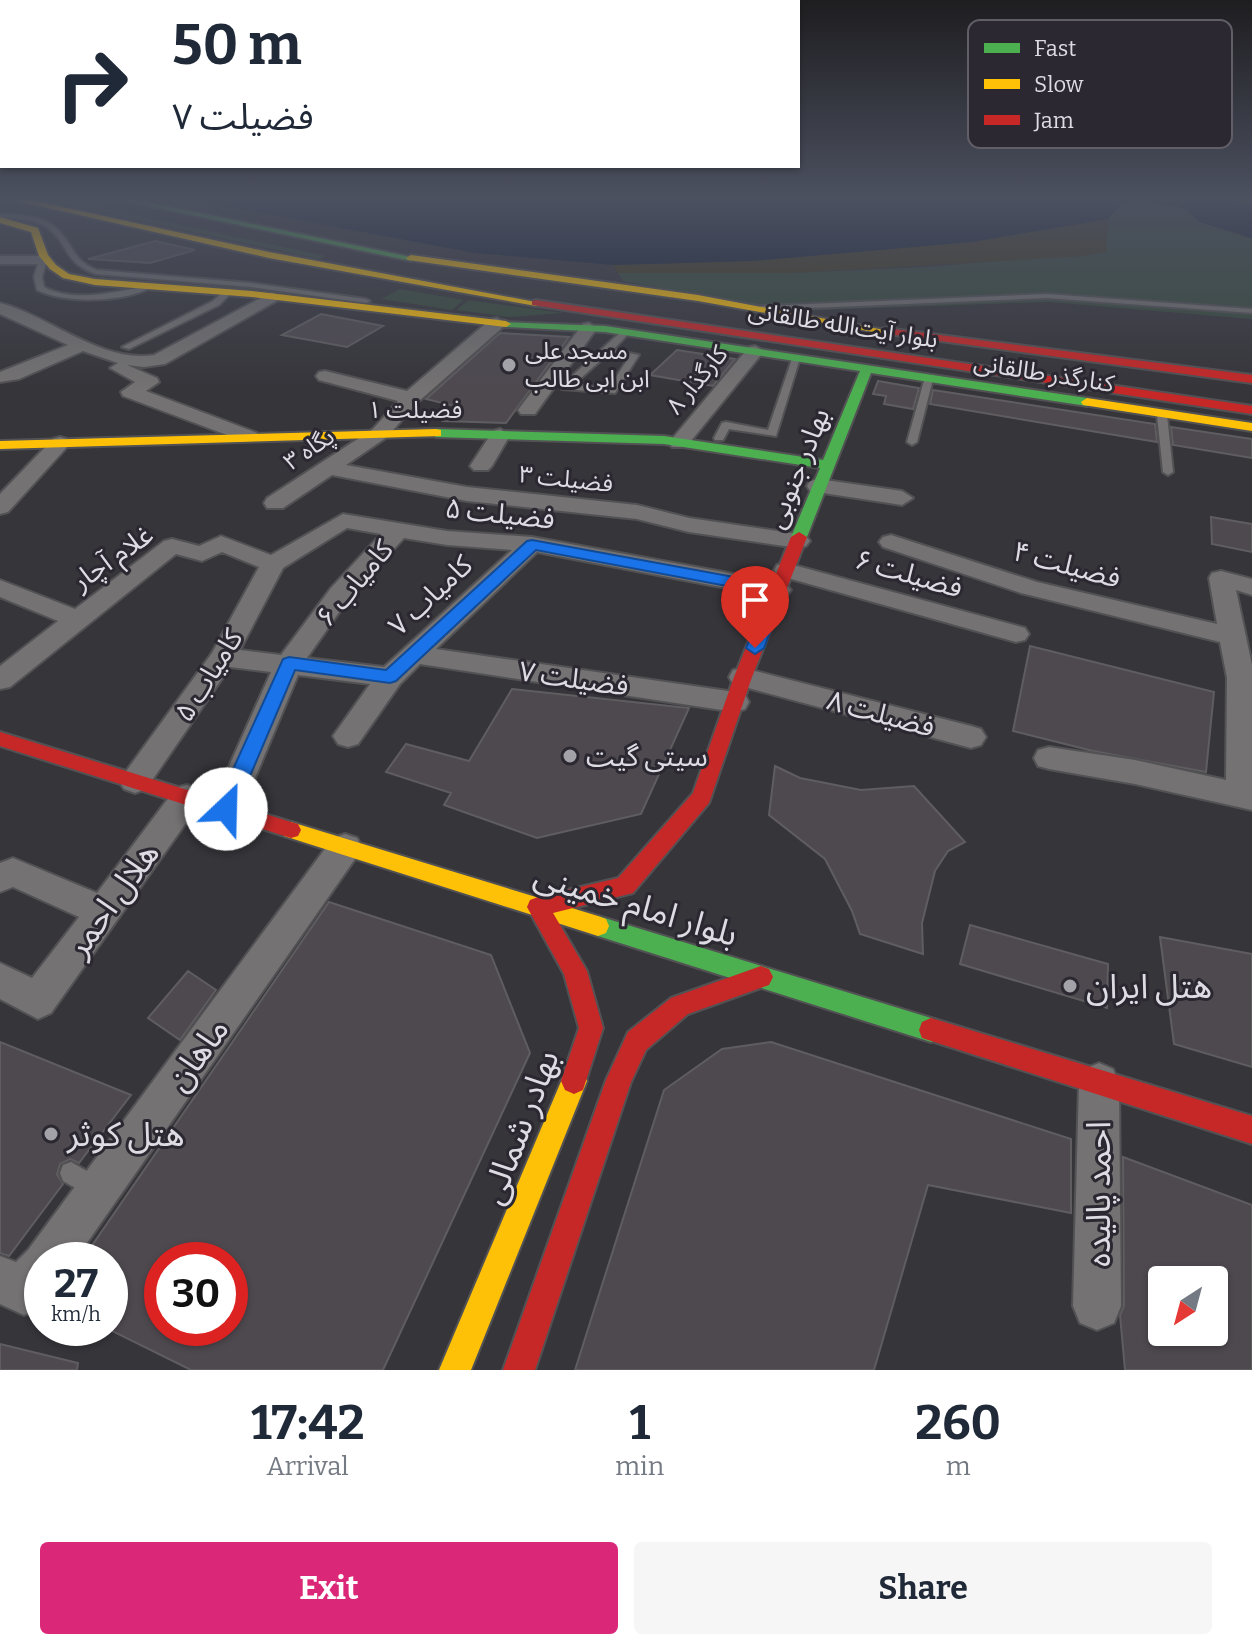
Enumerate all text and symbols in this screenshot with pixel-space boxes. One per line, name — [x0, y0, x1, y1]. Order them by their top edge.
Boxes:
text: 50 m — [172, 12, 302, 79]
legend — [968, 20, 1232, 148]
icon: right — [40, 32, 144, 136]
text: Fast — [1034, 35, 1076, 62]
text: Slow — [1034, 71, 1084, 98]
text: فضیلت ۷ — [172, 95, 314, 139]
text: Jam — [1033, 107, 1074, 134]
street label: بلوار آیت‌الله طالقانی — [746, 296, 940, 354]
place label: مسجد علی ابن ابی طالب — [525, 337, 650, 393]
street label: کارگذار ۸ — [660, 339, 734, 420]
street label: کنارگذر طالقانی — [972, 348, 1117, 398]
marker: مسجد علی ابن ابی طالب — [500, 356, 518, 374]
street label: فضیلت ۱ — [368, 396, 462, 424]
street label: بهادر جنوبی — [758, 403, 836, 533]
street label: پگاه ۳ — [279, 422, 340, 477]
street label: فضیلت ۳ — [518, 460, 614, 498]
street label: فضیلت ۵ — [443, 491, 556, 536]
street label: غلام آچار — [65, 518, 162, 601]
street label: کامیاب ۶ — [309, 533, 400, 633]
street label: فضیلت ۴ — [1009, 534, 1124, 595]
street label: فضیلت ۶ — [851, 542, 966, 605]
street label: کامیاب ۷ — [382, 548, 479, 642]
pin — [721, 566, 789, 648]
icon: arrive — [733, 578, 777, 622]
street label: کامیاب ۵ — [167, 623, 250, 727]
street label: فضیلت ۷ — [517, 654, 631, 703]
street label: فضیلت ۸ — [823, 683, 938, 744]
place label: سیتی گیت — [586, 740, 708, 773]
marker: سیتی گیت — [561, 747, 579, 765]
position arrow — [184, 767, 268, 851]
street label: هلال احمر — [57, 834, 168, 965]
street label: بلوار امام خمینی — [528, 854, 743, 960]
place label: هتل ایران — [1086, 966, 1212, 1007]
marker: هتل ایران — [1061, 977, 1079, 995]
street label: ماهان — [157, 1010, 238, 1099]
street label: بهادر شمالی — [471, 1044, 568, 1210]
place label: هتل کوثر — [66, 1114, 185, 1155]
street label: احمد پالیده — [1078, 1121, 1120, 1267]
marker: هتل کوثر — [42, 1125, 60, 1143]
speed limit sign: 30 — [144, 1242, 248, 1346]
text: 27 — [54, 1260, 98, 1308]
north arrow — [1148, 1266, 1228, 1346]
map controls — [1148, 1266, 1228, 1346]
text: km/h — [51, 1302, 101, 1326]
text: 17:42 — [251, 1394, 364, 1452]
text: 1 — [629, 1394, 650, 1452]
text: 260 — [915, 1394, 1001, 1452]
text: Arrival — [266, 1451, 349, 1482]
text: min — [615, 1451, 664, 1482]
text: m — [946, 1451, 971, 1482]
button: Exit — [40, 1542, 618, 1634]
button: Share — [634, 1542, 1212, 1634]

